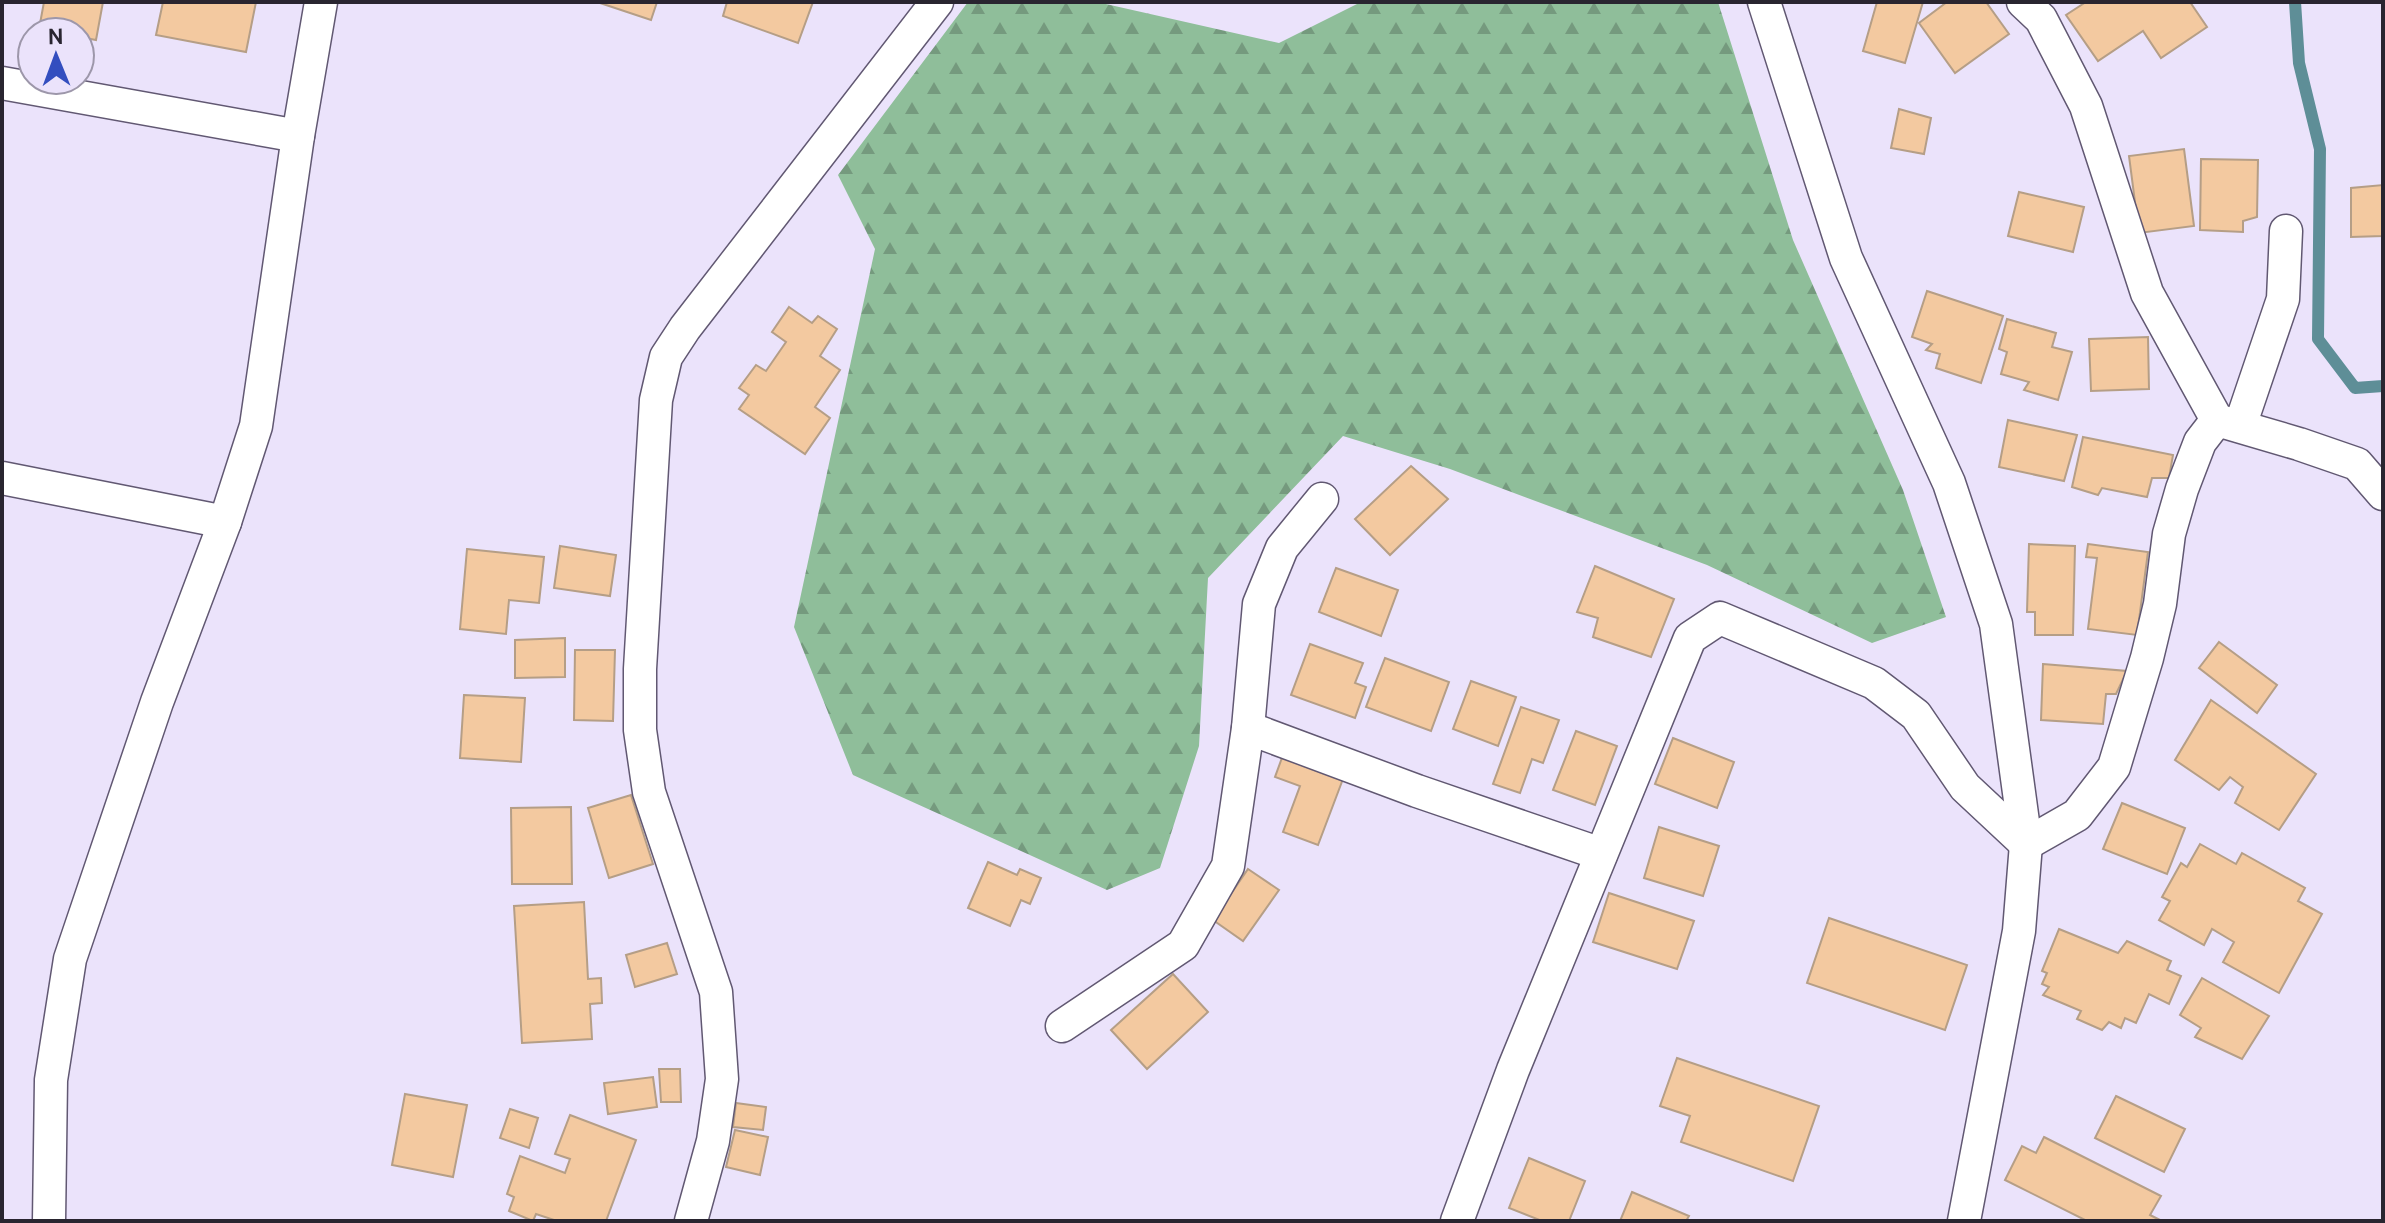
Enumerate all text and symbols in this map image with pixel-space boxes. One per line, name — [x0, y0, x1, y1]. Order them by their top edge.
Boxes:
north arrow — [16, 16, 96, 96]
text: N — [48, 23, 64, 50]

